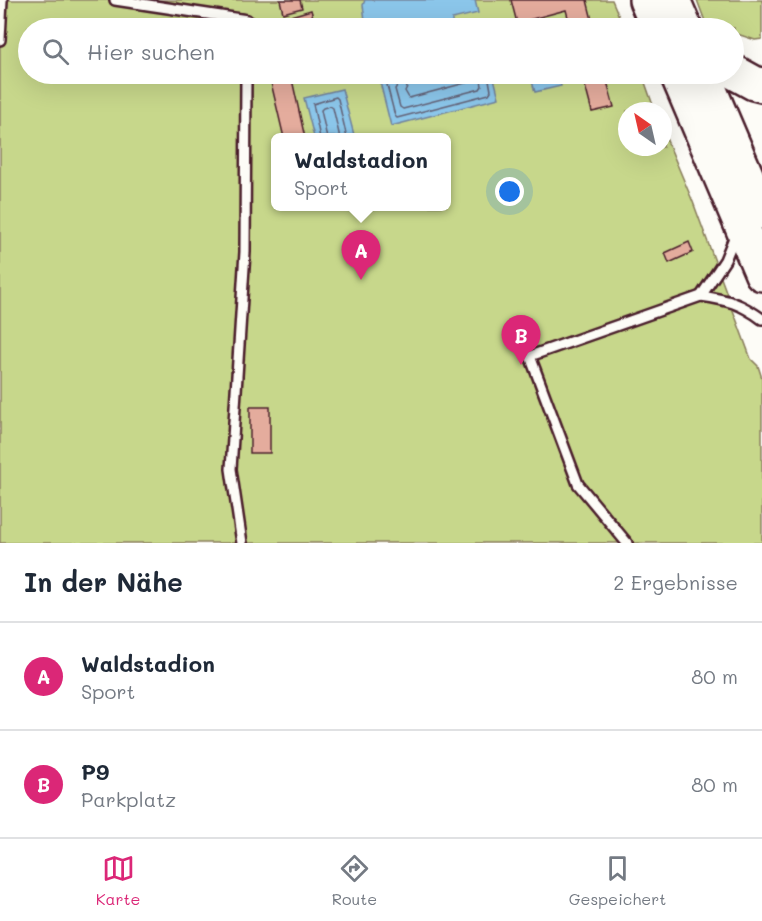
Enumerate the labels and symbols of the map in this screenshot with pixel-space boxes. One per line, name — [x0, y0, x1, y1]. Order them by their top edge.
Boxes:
north arrow — [618, 102, 672, 156]
your location — [495, 177, 524, 206]
pin: A — [342, 230, 380, 280]
pin: B — [502, 316, 540, 365]

